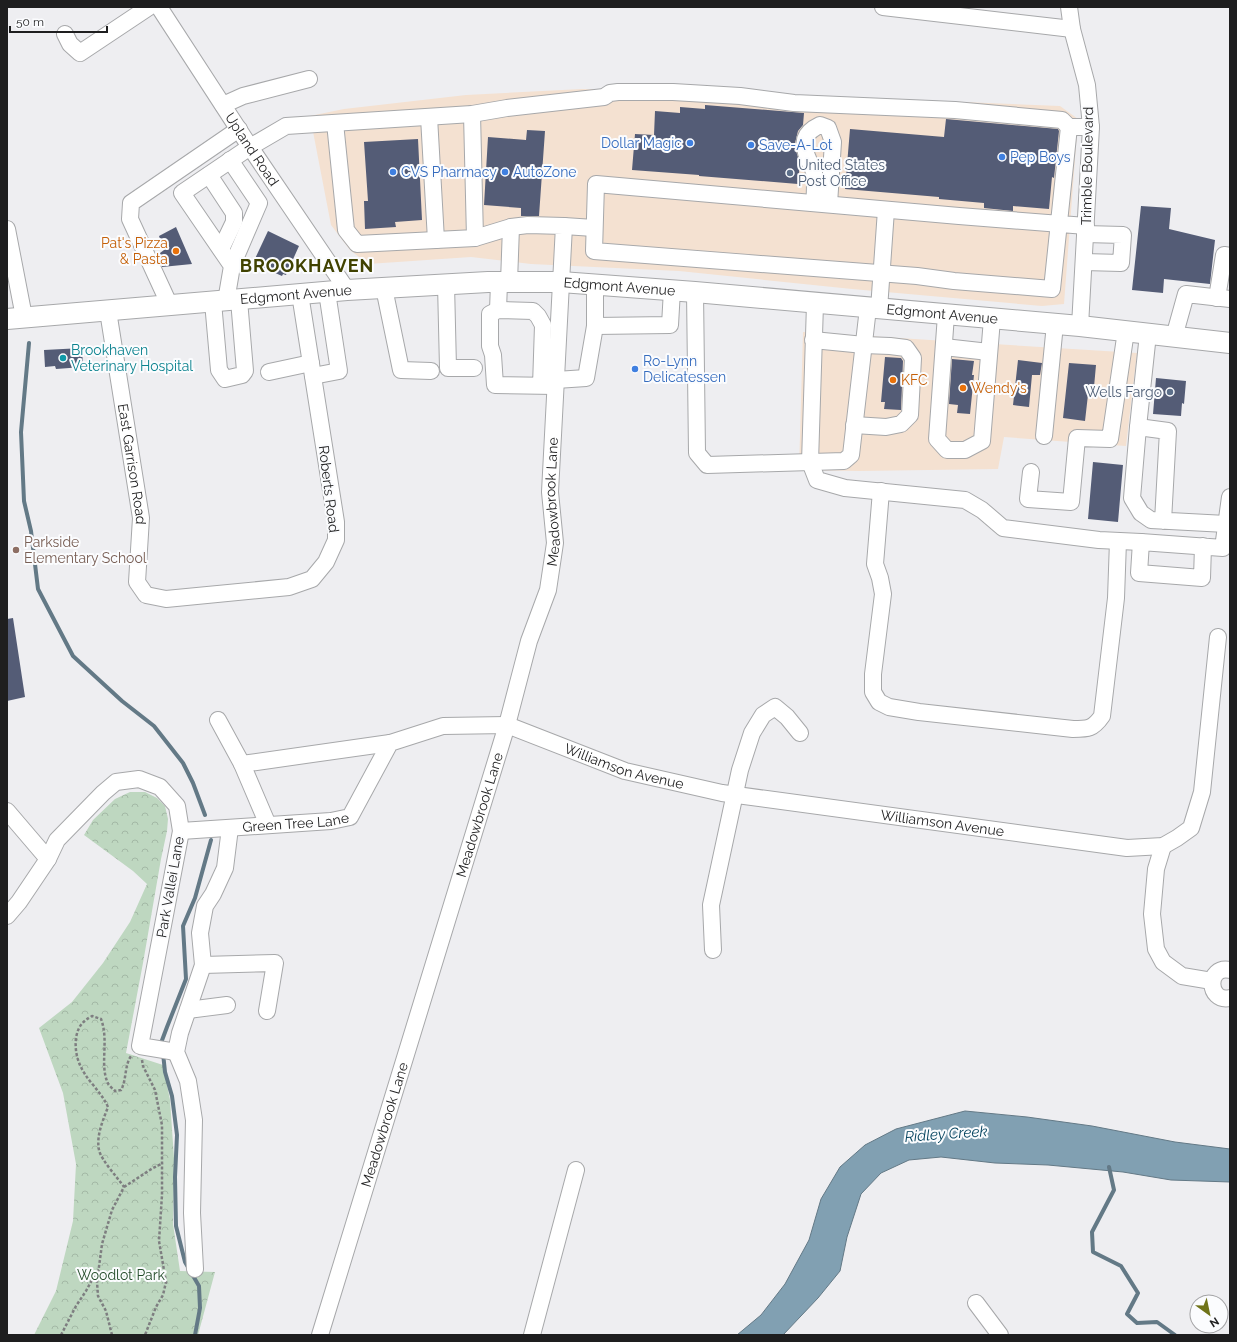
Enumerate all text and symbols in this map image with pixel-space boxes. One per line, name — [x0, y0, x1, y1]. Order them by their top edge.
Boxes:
scale bar — [10, 8, 107, 34]
text: 50 m — [16, 15, 44, 29]
street label: Trimble Boulevard — [1078, 107, 1096, 225]
street label: Upland Road — [222, 110, 282, 189]
place label: Dollar Magic — [601, 135, 682, 151]
place label: Save-A-Lot — [759, 137, 833, 153]
marker: Dollar Magic — [685, 138, 695, 148]
marker: Save-A-Lot — [746, 140, 756, 150]
place label: Pep Boys — [1010, 149, 1071, 165]
marker: Pep Boys — [997, 152, 1007, 162]
place label: United States Post Office — [798, 157, 885, 189]
place label: CVS Pharmacy — [401, 164, 497, 180]
place label: AutoZone — [513, 164, 577, 180]
marker: CVS Pharmacy — [388, 167, 398, 177]
marker: AutoZone — [500, 167, 510, 177]
marker: United States Post Office — [785, 168, 795, 178]
place label: Pat's Pizza & Pasta — [101, 235, 168, 267]
marker: Pat's Pizza & Pasta — [171, 246, 181, 256]
district label: BROOKHAVEN — [240, 255, 374, 276]
street label: Edgmont Avenue — [563, 274, 676, 299]
street label: Edgmont Avenue — [239, 282, 352, 307]
street label: Edgmont Avenue — [886, 301, 999, 327]
place label: Brookhaven Veterinary Hospital — [71, 342, 193, 374]
marker: Brookhaven Veterinary Hospital — [58, 353, 68, 363]
place label: Ro-Lynn Delicatessen — [643, 353, 726, 385]
marker: Ro-Lynn Delicatessen — [630, 364, 640, 374]
place label: KFC — [901, 372, 928, 388]
marker: KFC — [888, 375, 898, 385]
place label: Wendy's — [971, 380, 1027, 396]
marker: Wendy's — [958, 383, 968, 393]
place label: Wells Fargo — [1085, 384, 1162, 400]
marker: Wells Fargo — [1165, 387, 1175, 397]
street label: East Garrison Road — [115, 402, 149, 525]
street label: Meadowbrook Lane — [542, 437, 563, 567]
street label: Roberts Road — [316, 445, 342, 533]
place label: Parkside Elementary School — [24, 534, 147, 566]
marker: Parkside Elementary School — [11, 545, 21, 555]
street label: Williamson Avenue — [562, 740, 685, 792]
street label: Meadowbrook Lane — [453, 751, 506, 879]
street label: Williamson Avenue — [880, 807, 1005, 839]
street label: Green Tree Lane — [242, 809, 350, 835]
street label: Park Vallei Lane — [153, 835, 187, 939]
street label: Meadowbrook Lane — [358, 1060, 411, 1189]
water label: Ridley Creek — [904, 1122, 988, 1146]
park label: Woodlot Park — [77, 1267, 166, 1283]
north arrow — [1189, 1294, 1229, 1334]
text: N — [1207, 1314, 1221, 1330]

